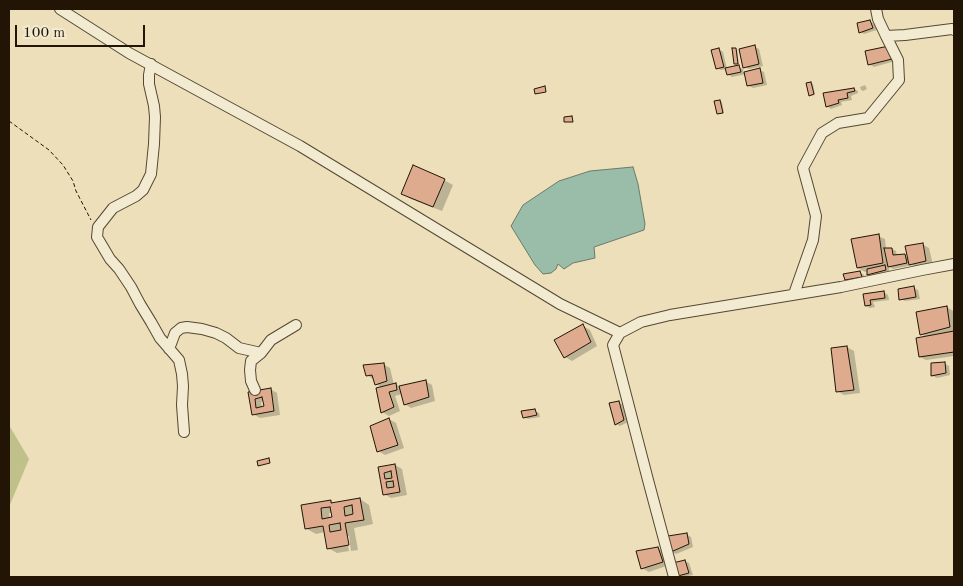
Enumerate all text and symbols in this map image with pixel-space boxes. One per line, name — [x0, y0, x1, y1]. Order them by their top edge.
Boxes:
scale bar — [18, 15, 148, 47]
text: 100 m — [23, 26, 65, 41]

